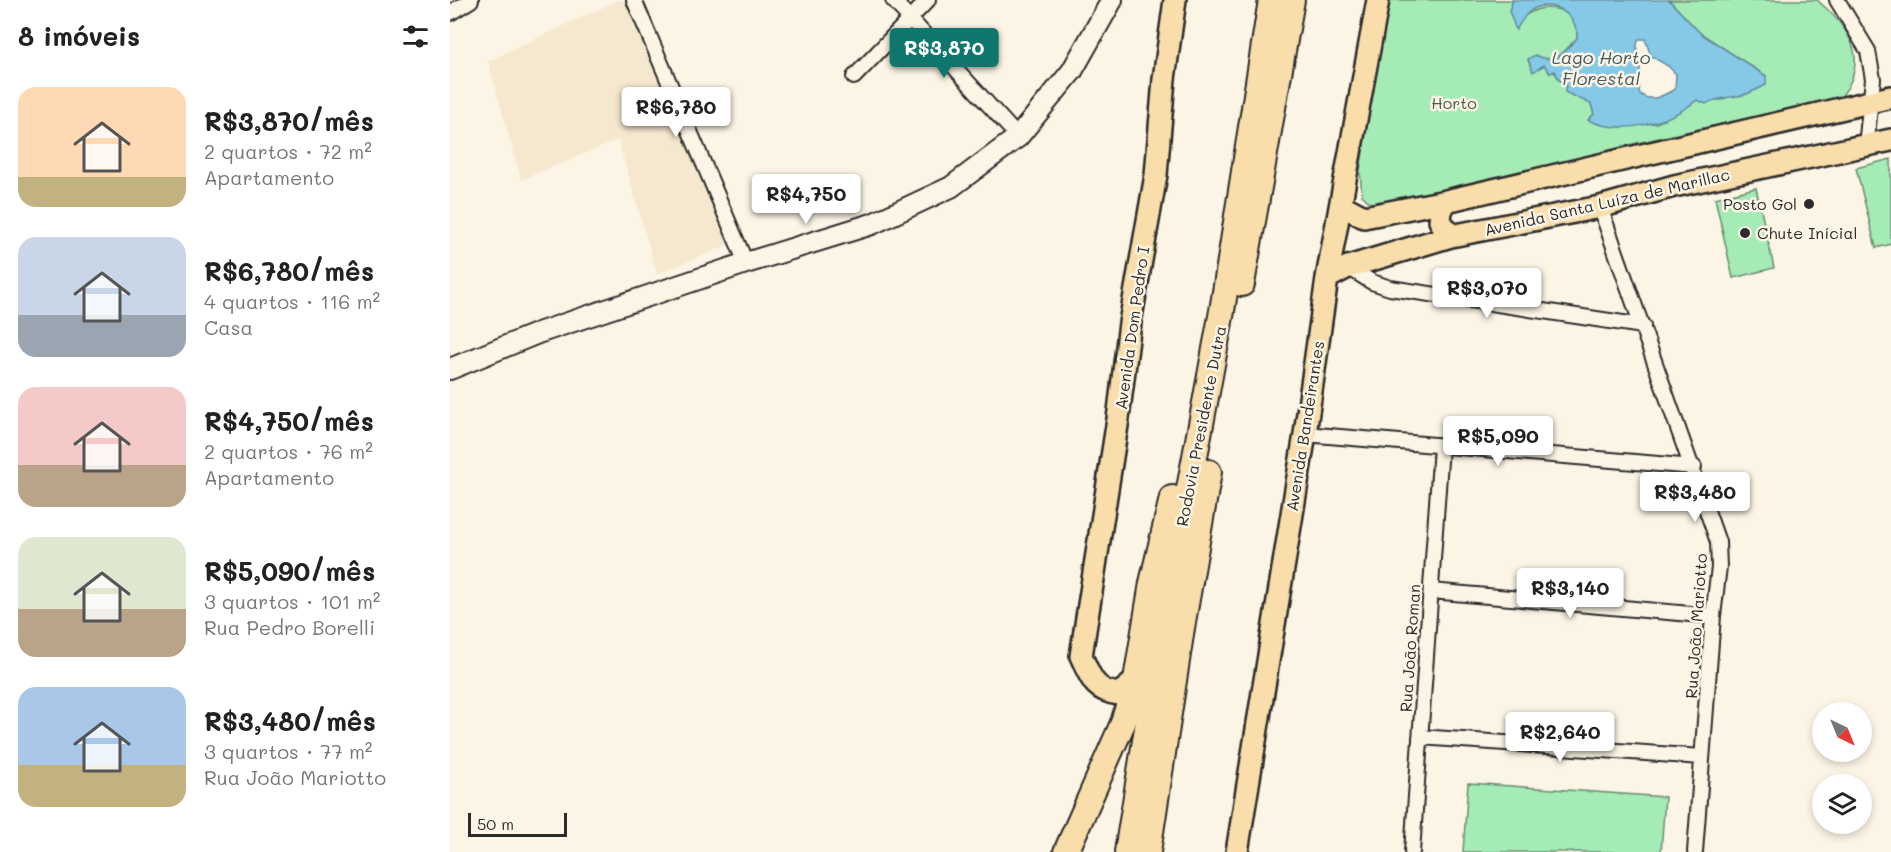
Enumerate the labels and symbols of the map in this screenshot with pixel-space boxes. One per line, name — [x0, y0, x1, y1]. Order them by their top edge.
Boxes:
pin: R$3,870 — [889, 28, 999, 79]
water label: Lago Horto Florestal — [1552, 45, 1651, 90]
pin: R$6,780 — [621, 87, 731, 138]
park label: Horto — [1431, 92, 1477, 113]
street label: Avenida Santa Luíza de Marillac — [1482, 163, 1732, 240]
pin: R$4,750 — [751, 174, 861, 225]
place label: Posto Gol — [1723, 193, 1797, 214]
marker: Posto Gol — [1802, 197, 1816, 211]
place label: Chute Inícial — [1757, 222, 1857, 243]
marker: Chute Inícial — [1738, 226, 1752, 240]
street label: Avenida Dom Pedro I — [1110, 245, 1153, 411]
pin: R$3,070 — [1432, 268, 1542, 319]
street label: Rodovia Presidente Dutra — [1171, 324, 1230, 528]
street label: Avenida Bandeirantes — [1281, 339, 1328, 513]
pin: R$5,090 — [1443, 416, 1553, 467]
pin: R$3,480 — [1640, 472, 1750, 523]
street label: Rua João Mariotto — [1680, 553, 1711, 699]
pin: R$3,140 — [1515, 568, 1625, 619]
street label: Rua João Roman — [1395, 583, 1424, 713]
north arrow — [1812, 702, 1872, 762]
pin: R$2,640 — [1505, 712, 1615, 763]
scale bar — [468, 810, 567, 838]

